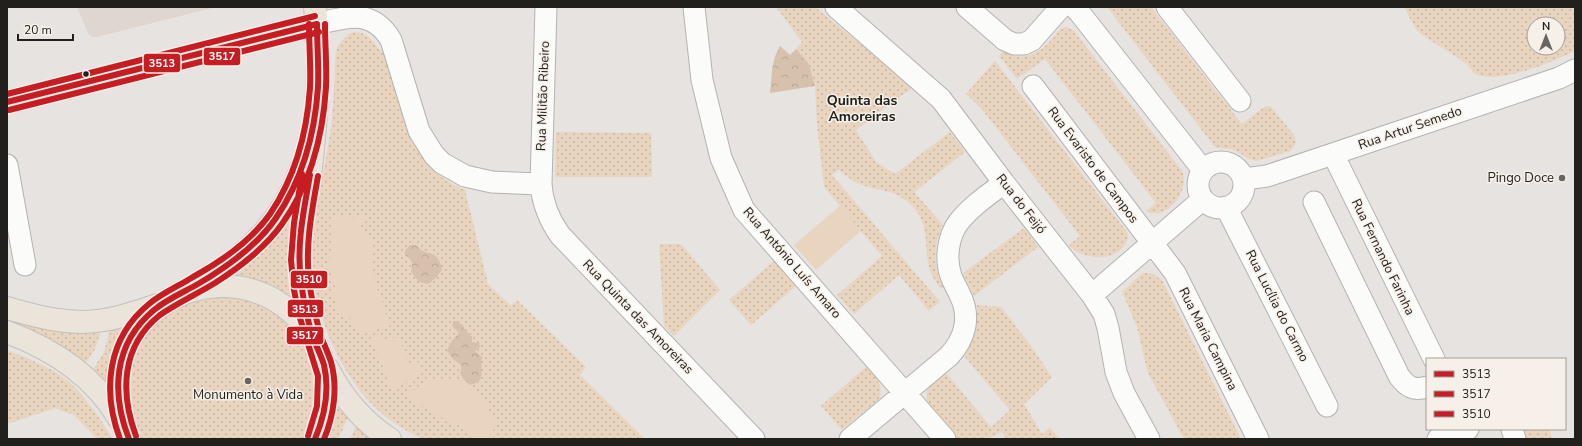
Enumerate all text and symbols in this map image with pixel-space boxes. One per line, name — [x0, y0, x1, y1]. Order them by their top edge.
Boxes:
scale bar — [18, 16, 73, 42]
north arrow — [1526, 16, 1566, 56]
text: N — [1542, 19, 1550, 34]
text: 20 m — [24, 22, 52, 38]
street label: Rua Militão Ribeiro — [532, 41, 554, 151]
line badge: 3517 — [203, 47, 241, 66]
text: 3517 — [209, 49, 235, 64]
line badge: 3513 — [143, 53, 181, 73]
text: 3513 — [149, 56, 175, 71]
unlabelled marker — [81, 69, 91, 79]
district label: Quinta das Amoreiras — [827, 91, 897, 126]
street label: Rua Artur Semedo — [1356, 102, 1464, 154]
street label: Rua Evaristo de Campos — [1043, 103, 1143, 227]
place label: Pingo Doce — [1488, 169, 1554, 187]
street label: Rua do Feijó — [992, 170, 1050, 238]
marker: Pingo Doce — [1557, 173, 1567, 183]
street label: Rua Fernando Farinha — [1347, 196, 1419, 318]
street label: Rua António Luís Amaro — [739, 204, 845, 322]
street label: Rua Lucília do Carmo — [1241, 247, 1313, 365]
street label: Rua Quinta das Amoreiras — [578, 256, 698, 378]
line badge: 3510 — [290, 270, 328, 289]
text: 3510 — [296, 272, 323, 287]
street label: Rua Maria Campina — [1174, 284, 1242, 394]
line badge: 3513 — [287, 299, 324, 318]
text: 3513 — [292, 302, 318, 317]
line badge: 3517 — [286, 326, 324, 345]
text: 3517 — [292, 328, 318, 343]
legend — [1426, 358, 1566, 430]
text: 3513 — [1462, 366, 1491, 382]
marker: Monumento à Vida — [243, 376, 253, 386]
place label: Monumento à Vida — [193, 386, 303, 404]
text: 3517 — [1462, 386, 1491, 402]
text: 3510 — [1462, 406, 1491, 422]

